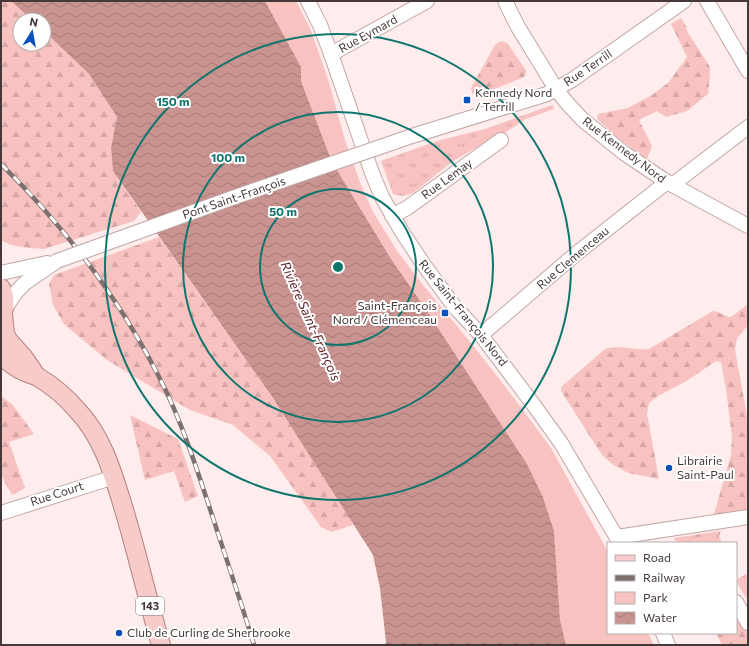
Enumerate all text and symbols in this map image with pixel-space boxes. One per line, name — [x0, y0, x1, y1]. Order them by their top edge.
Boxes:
street label: Rue Eymard — [336, 11, 399, 55]
north arrow — [12, 12, 52, 52]
text: N — [29, 15, 39, 29]
street label: Rue Terrill — [561, 46, 614, 88]
place label: Kennedy Nord / Terrill — [475, 85, 552, 113]
text: 150 m — [156, 94, 190, 108]
marker: Kennedy Nord / Terrill — [462, 95, 472, 105]
street label: Rue Kennedy Nord — [580, 113, 669, 185]
text: 100 m — [211, 150, 245, 164]
street label: Rue Lemay — [418, 155, 475, 201]
street label: Pont Saint-François — [180, 173, 287, 221]
text: 50 m — [269, 204, 297, 218]
street label: Rue Clemenceau — [533, 223, 611, 291]
street label: Rue Saint-François Nord — [417, 256, 511, 368]
water label: Rivière Saint-François — [277, 259, 345, 383]
centre of rings — [331, 260, 345, 274]
place label: Saint-François Nord / Clémenceau — [333, 298, 437, 326]
marker: Saint-François Nord / Clémenceau — [440, 308, 450, 318]
place label: Librairie Saint-Paul — [677, 453, 734, 481]
marker: Librairie Saint-Paul — [664, 463, 674, 473]
street label: Rue Court — [28, 478, 85, 508]
legend — [607, 542, 737, 634]
text: Road — [643, 550, 671, 564]
text: Railway — [643, 570, 685, 584]
text: Park — [643, 590, 669, 604]
road number: 143 — [136, 597, 164, 615]
text: Water — [643, 610, 677, 624]
place label: Club de Curling de Sherbrooke — [127, 625, 291, 639]
marker: Club de Curling de Sherbrooke — [114, 628, 124, 638]

